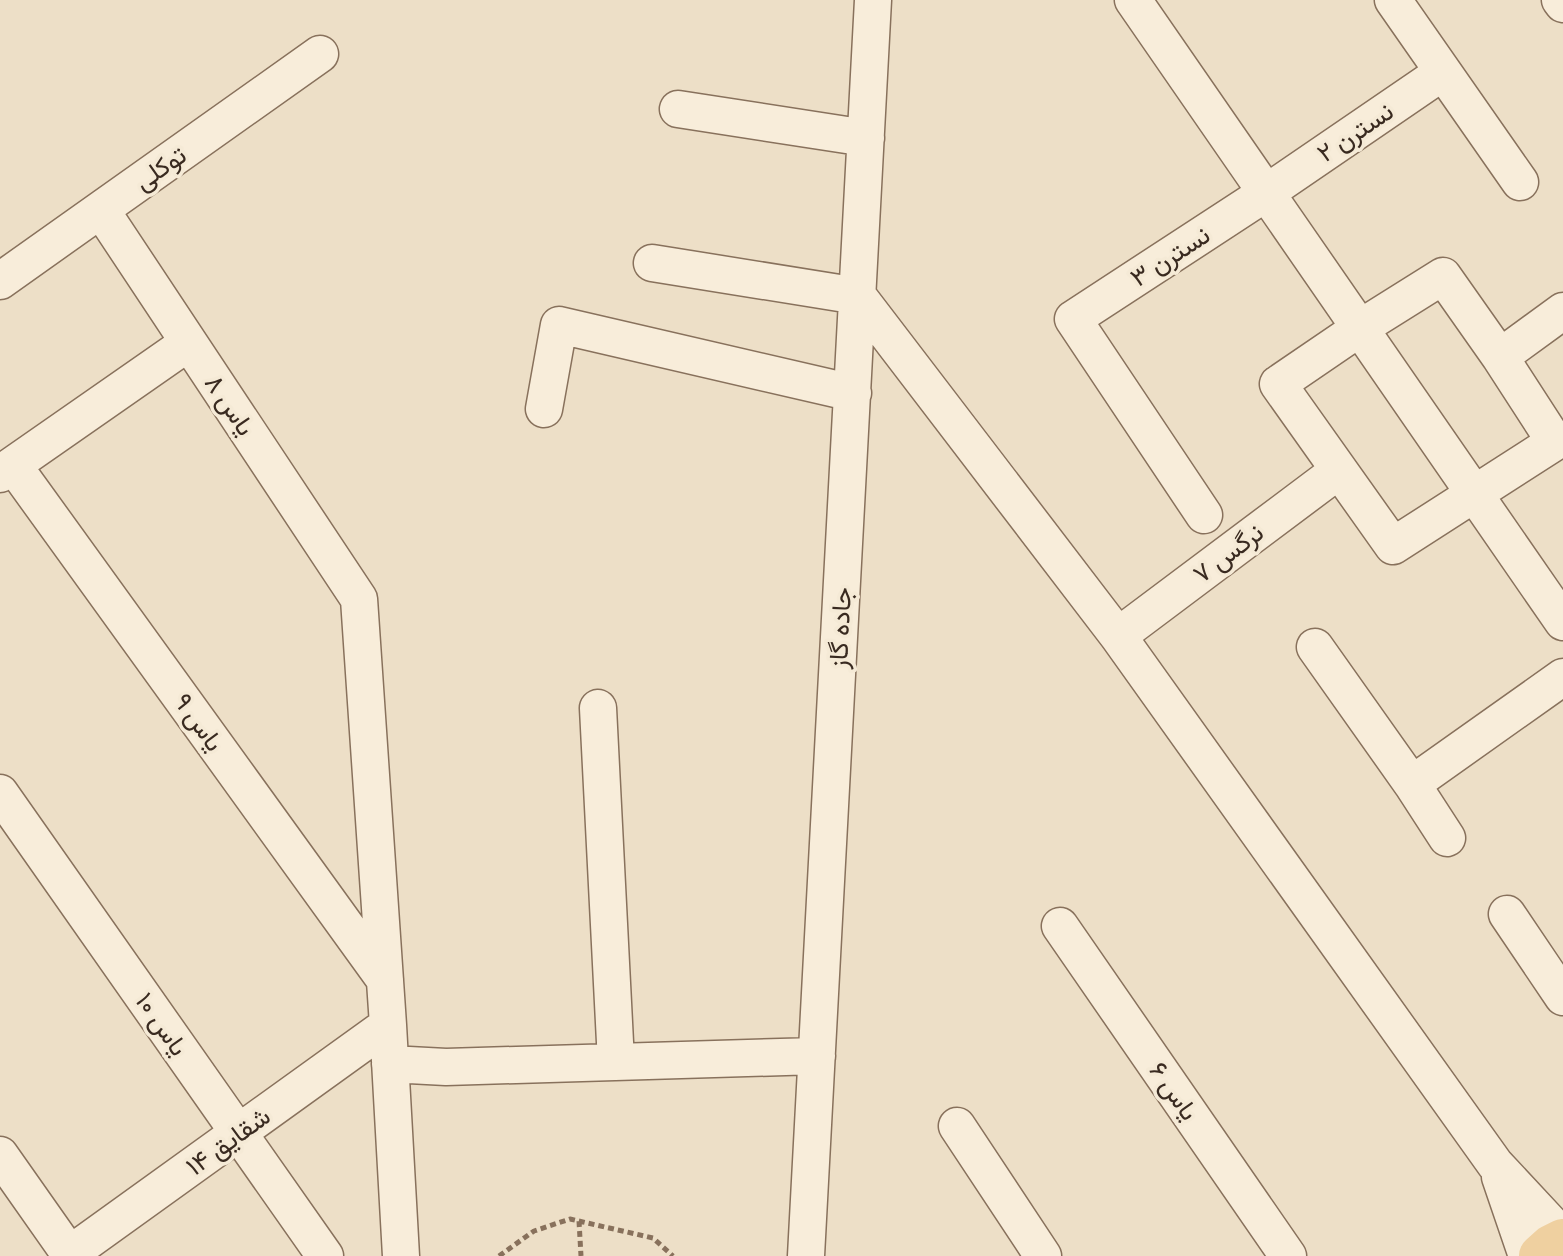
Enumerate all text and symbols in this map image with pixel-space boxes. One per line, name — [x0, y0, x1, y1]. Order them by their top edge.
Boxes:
street label: نسترن ۲ — [1311, 95, 1399, 169]
street label: توکلی — [128, 139, 192, 197]
street label: نسترن ۳ — [1124, 218, 1216, 294]
street label: یاس ۸ — [198, 368, 262, 442]
street label: نرگس ۷ — [1186, 516, 1270, 590]
street label: جاده گاز — [822, 586, 858, 671]
street label: یاس ۹ — [167, 687, 231, 757]
street label: یاس ۱۰ — [129, 986, 195, 1062]
street label: یاس ۶ — [1142, 1056, 1206, 1126]
street label: شقایق ۱۴ — [179, 1100, 277, 1182]

